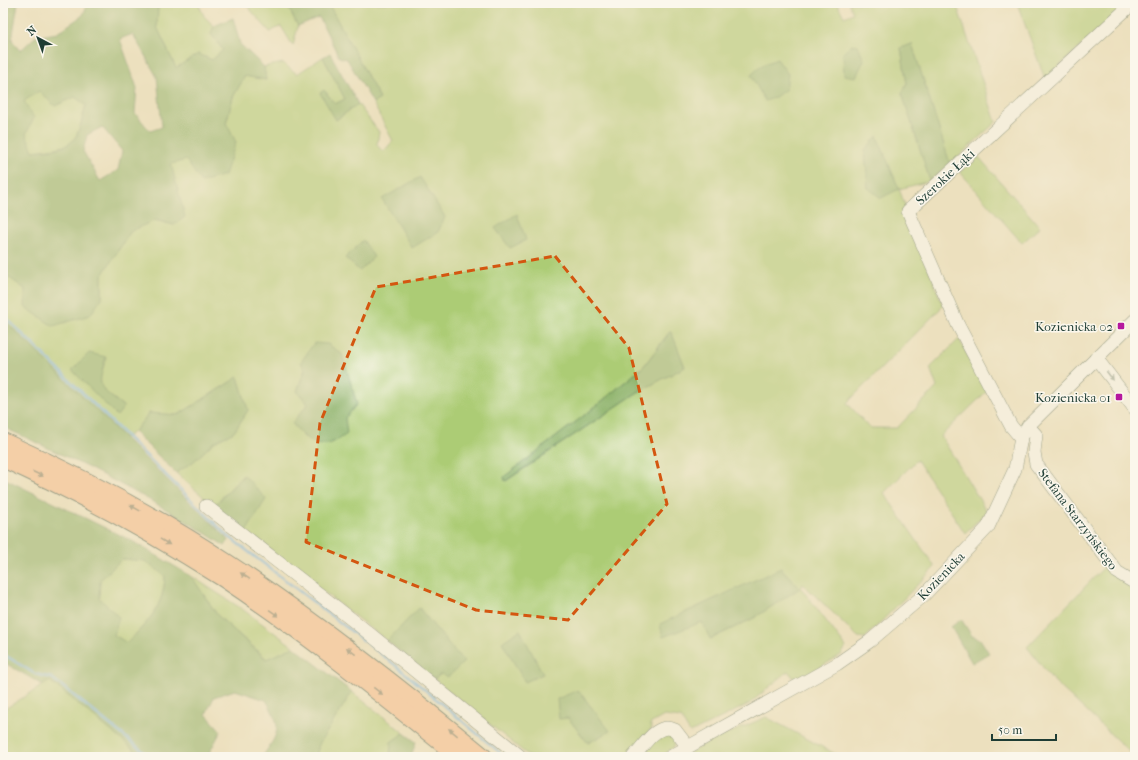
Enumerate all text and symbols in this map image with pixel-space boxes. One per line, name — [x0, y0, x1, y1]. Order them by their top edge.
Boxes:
north arrow — [18, 18, 58, 58]
text: N — [24, 23, 40, 38]
street label: Szerokie Łąki — [912, 146, 978, 208]
place label: Kozienicka 02 — [1035, 319, 1113, 334]
marker: Kozienicka 02 — [1116, 321, 1126, 331]
one-way arrow — [1105, 371, 1113, 381]
place label: Kozienicka 01 — [1035, 390, 1111, 405]
marker: Kozienicka 01 — [1114, 392, 1124, 402]
street label: Stefana Starzyńskiego — [1035, 465, 1121, 573]
one-way arrow — [33, 471, 44, 477]
one-way arrow — [129, 504, 141, 511]
one-way arrow — [159, 539, 171, 546]
street label: Kozienicka — [914, 548, 968, 603]
one-way arrow — [240, 572, 251, 580]
one-way arrow — [269, 609, 280, 617]
one-way arrow — [346, 647, 357, 656]
one-way arrow — [373, 687, 384, 695]
scale bar — [992, 716, 1056, 742]
text: 50 m — [998, 723, 1022, 737]
one-way arrow — [447, 728, 458, 737]

